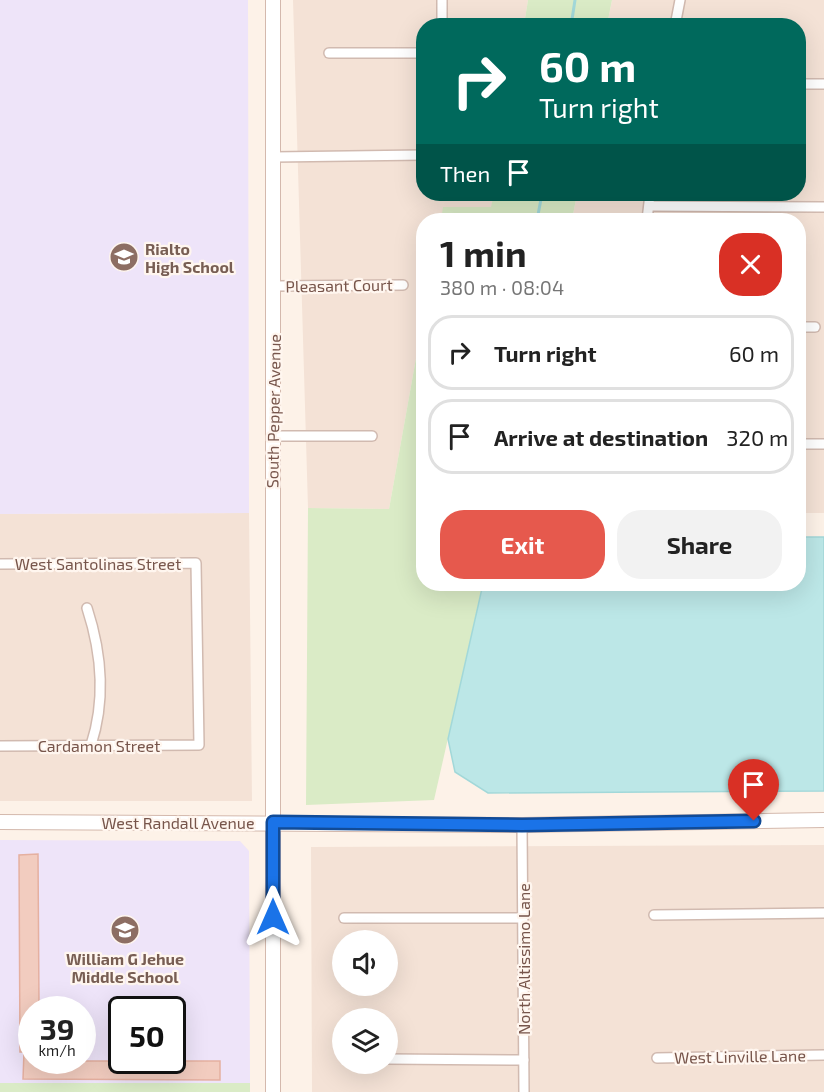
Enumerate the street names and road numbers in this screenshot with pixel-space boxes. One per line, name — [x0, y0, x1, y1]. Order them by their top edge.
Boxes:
street label: Pleasant Court — [285, 275, 393, 295]
street label: South Pepper Avenue — [262, 334, 284, 488]
street label: West Santolinas Street — [15, 554, 181, 573]
street label: Cardamon Street — [38, 736, 160, 755]
street label: West Randall Avenue — [101, 813, 255, 832]
street label: North Altissimo Lane — [514, 883, 533, 1035]
street label: West Linville Lane — [674, 1045, 806, 1067]

